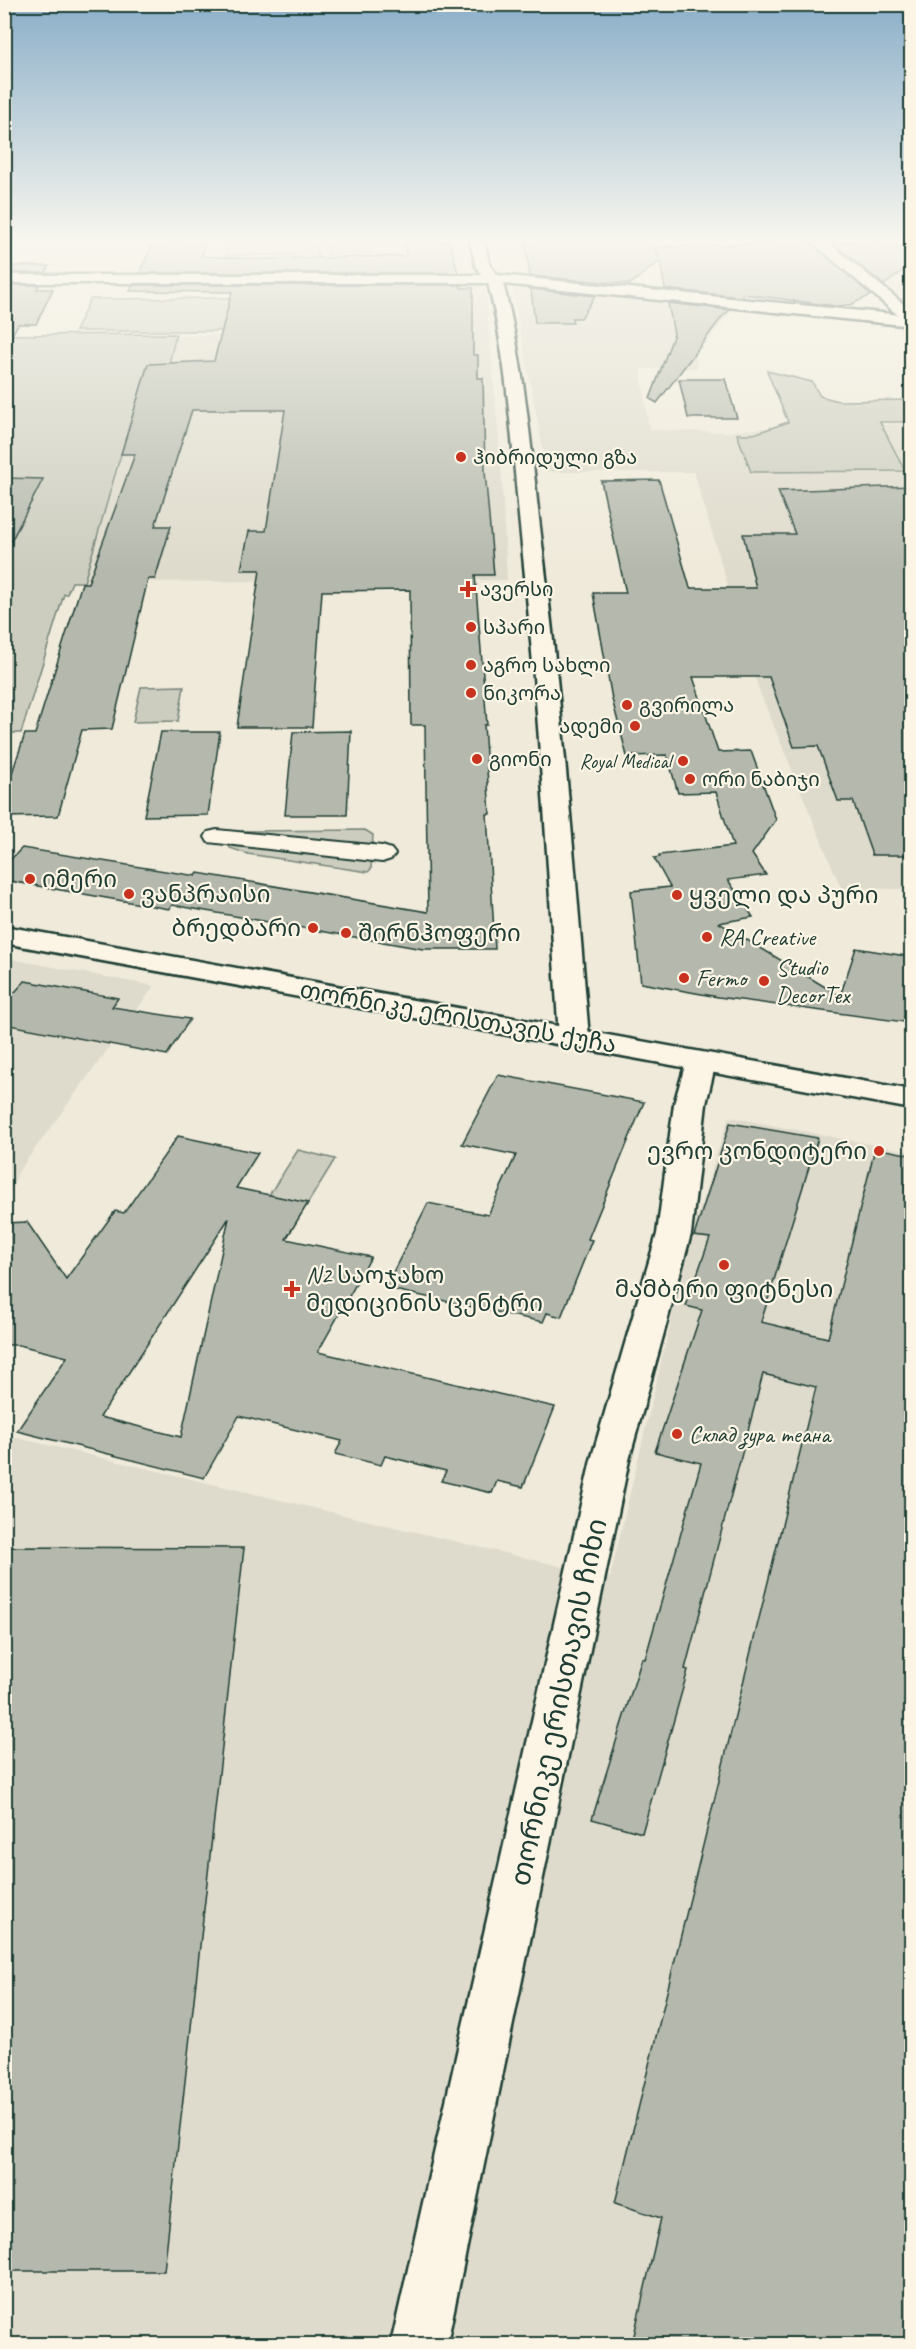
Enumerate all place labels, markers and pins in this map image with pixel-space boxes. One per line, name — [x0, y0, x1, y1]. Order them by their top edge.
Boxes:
place label: ჰიბრიდული გზა — [473, 445, 637, 470]
marker: ჰიბრიდული გზა — [454, 450, 468, 464]
place label: ავერსი — [480, 577, 554, 602]
marker: ავერსი — [461, 582, 475, 596]
place label: სპარი — [483, 615, 545, 640]
marker: სპარი — [464, 620, 478, 634]
place label: აგრო სახლი — [483, 653, 611, 678]
marker: აგრო სახლი — [464, 658, 478, 672]
place label: ნიკორა — [483, 681, 561, 706]
marker: ნიკორა — [464, 686, 478, 700]
place label: გვირილა — [639, 693, 734, 718]
marker: გვირილა — [620, 698, 634, 712]
place label: ადემი — [559, 714, 623, 739]
marker: ადემი — [628, 719, 642, 733]
place label: გიონი — [489, 747, 552, 772]
place label: Royal Medical — [580, 749, 675, 774]
marker: გიონი — [470, 752, 484, 766]
marker: Royal Medical — [676, 754, 690, 768]
place label: ორი ნაბიჯი — [702, 767, 820, 792]
marker: ორი ნაბიჯი — [683, 772, 697, 786]
place label: იმერი — [42, 864, 117, 894]
marker: იმერი — [23, 872, 37, 886]
place label: ვანპრაისი — [141, 879, 270, 909]
place label: ყველი და პური — [689, 880, 879, 910]
marker: ვანპრაისი — [122, 887, 136, 901]
marker: ყველი და პური — [670, 888, 684, 902]
place label: ბრედბარი — [171, 913, 301, 943]
place label: შირნჰოფერი — [358, 918, 521, 948]
marker: ბრედბარი — [306, 921, 320, 935]
place label: RA Creative — [719, 922, 817, 952]
marker: შირნჰოფერი — [339, 926, 353, 940]
marker: RA Creative — [700, 930, 714, 944]
place label: Studio DecorTex — [776, 952, 851, 1010]
place label: Fermo — [696, 963, 749, 993]
marker: Fermo — [677, 971, 691, 985]
marker: Studio DecorTex — [757, 974, 771, 988]
place label: ევრო კონდიტერი — [647, 1136, 867, 1166]
marker: ევრო კონდიტერი — [872, 1144, 886, 1158]
marker: მამბერი ფიტნესი — [717, 1258, 731, 1272]
place label: N2 საოჯახო მედიცინის ცენტრი — [306, 1260, 543, 1318]
place label: მამბერი ფიტნესი — [615, 1274, 833, 1304]
marker: N2 საოჯახო მედიცინის ცენტრი — [283, 1280, 301, 1298]
place label: Склад зура теана — [689, 1419, 832, 1450]
marker: Склад зура теана — [670, 1427, 684, 1441]

